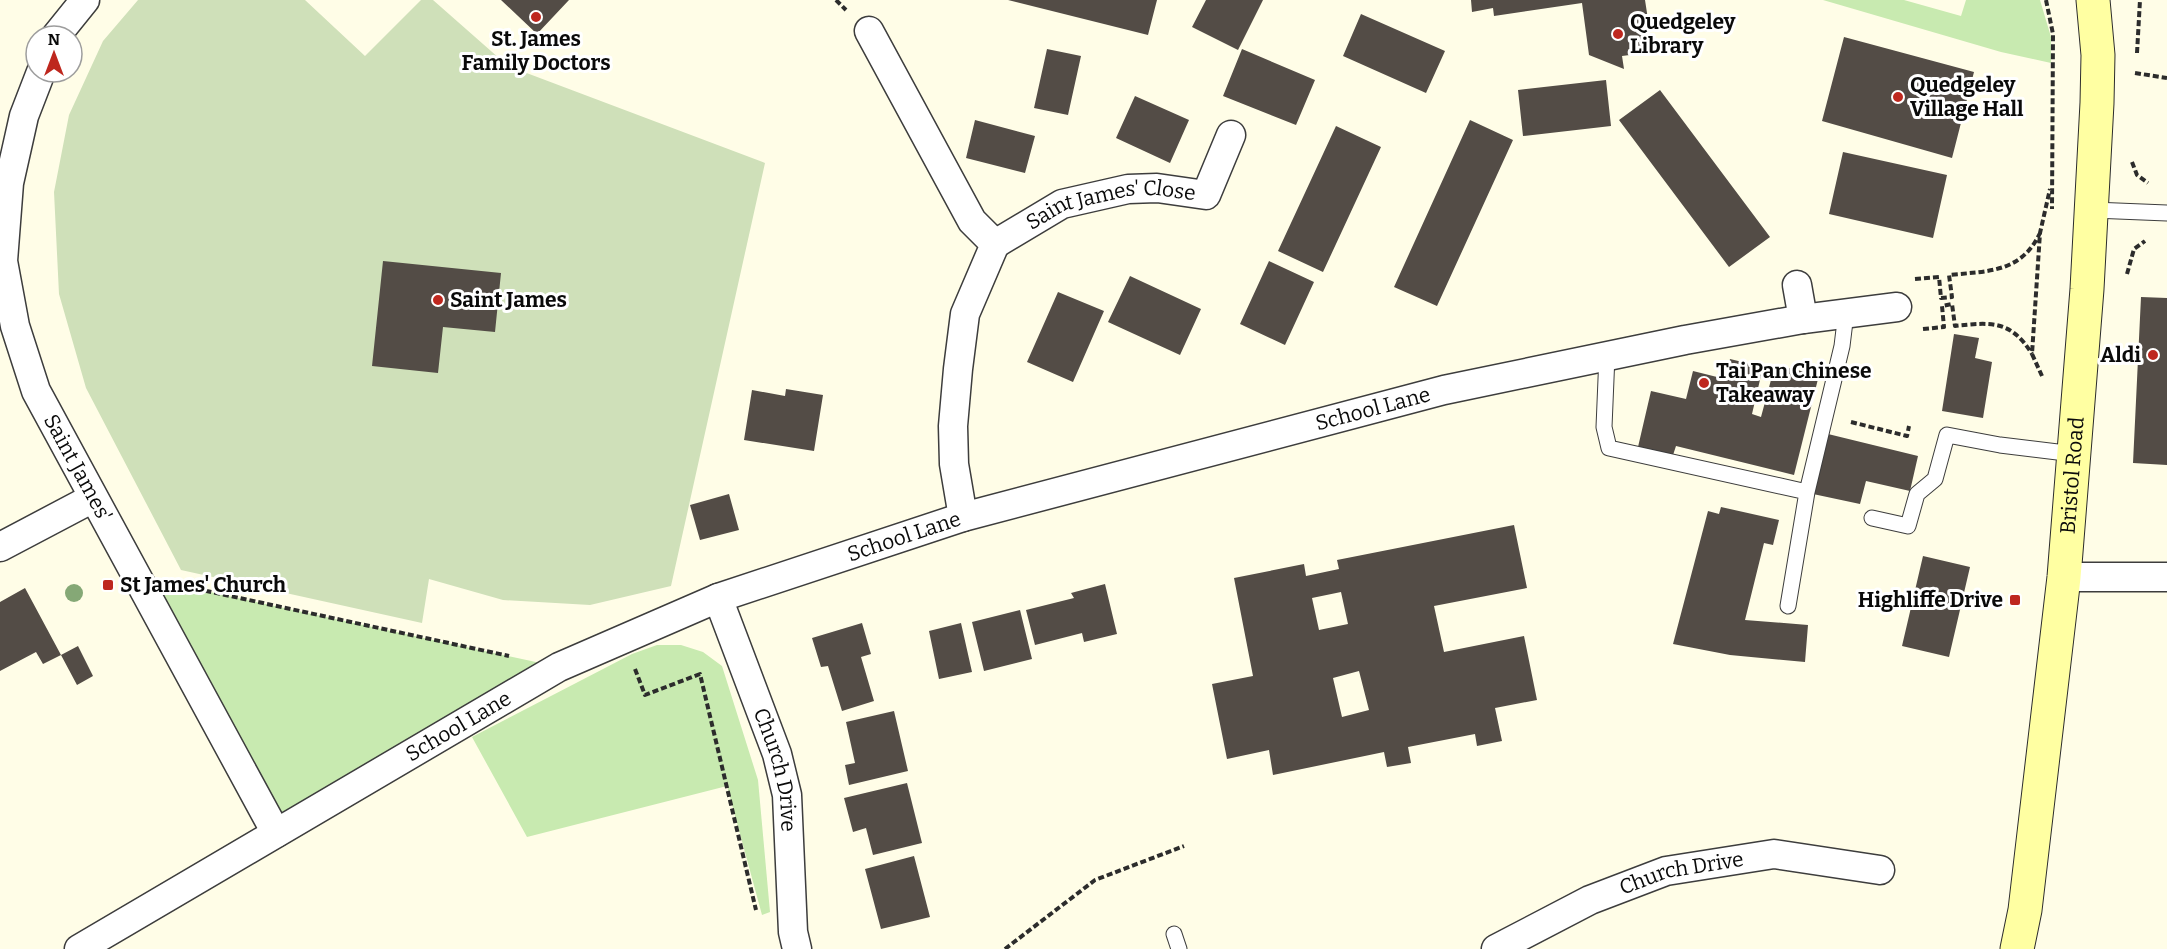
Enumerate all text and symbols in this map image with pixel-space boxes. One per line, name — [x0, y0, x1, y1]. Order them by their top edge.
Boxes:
place label: Quedgeley Library — [1630, 9, 1736, 59]
marker: St. James Family Doctors — [529, 10, 543, 24]
north arrow — [24, 24, 84, 84]
place label: St. James Family Doctors — [462, 26, 610, 76]
marker: Quedgeley Library — [1611, 27, 1625, 41]
text: N — [48, 30, 60, 49]
place label: Quedgeley Village Hall — [1910, 72, 2024, 122]
marker: Quedgeley Village Hall — [1891, 90, 1905, 104]
street label: Saint James' Close — [1021, 175, 1197, 236]
place label: Saint James — [450, 287, 567, 313]
marker: Saint James — [431, 293, 445, 307]
place label: Aldi — [2100, 342, 2141, 368]
marker: Aldi — [2146, 348, 2160, 362]
place label: Tai Pan Chinese Takeaway — [1716, 358, 1872, 408]
marker: Tai Pan Chinese Takeaway — [1697, 376, 1711, 390]
street label: School Lane — [1313, 381, 1433, 436]
street label: Saint James' — [38, 410, 117, 526]
street label: Bristol Road — [2054, 416, 2090, 535]
street label: School Lane — [844, 506, 964, 567]
place label: St James' Church — [120, 572, 287, 598]
marker: St James' Church — [101, 578, 115, 592]
place label: Highliffe Drive — [1858, 587, 2003, 613]
marker: Highliffe Drive — [2008, 593, 2022, 607]
street label: School Lane — [401, 685, 516, 767]
street label: Church Drive — [748, 704, 802, 832]
street label: Church Drive — [1616, 846, 1745, 901]

